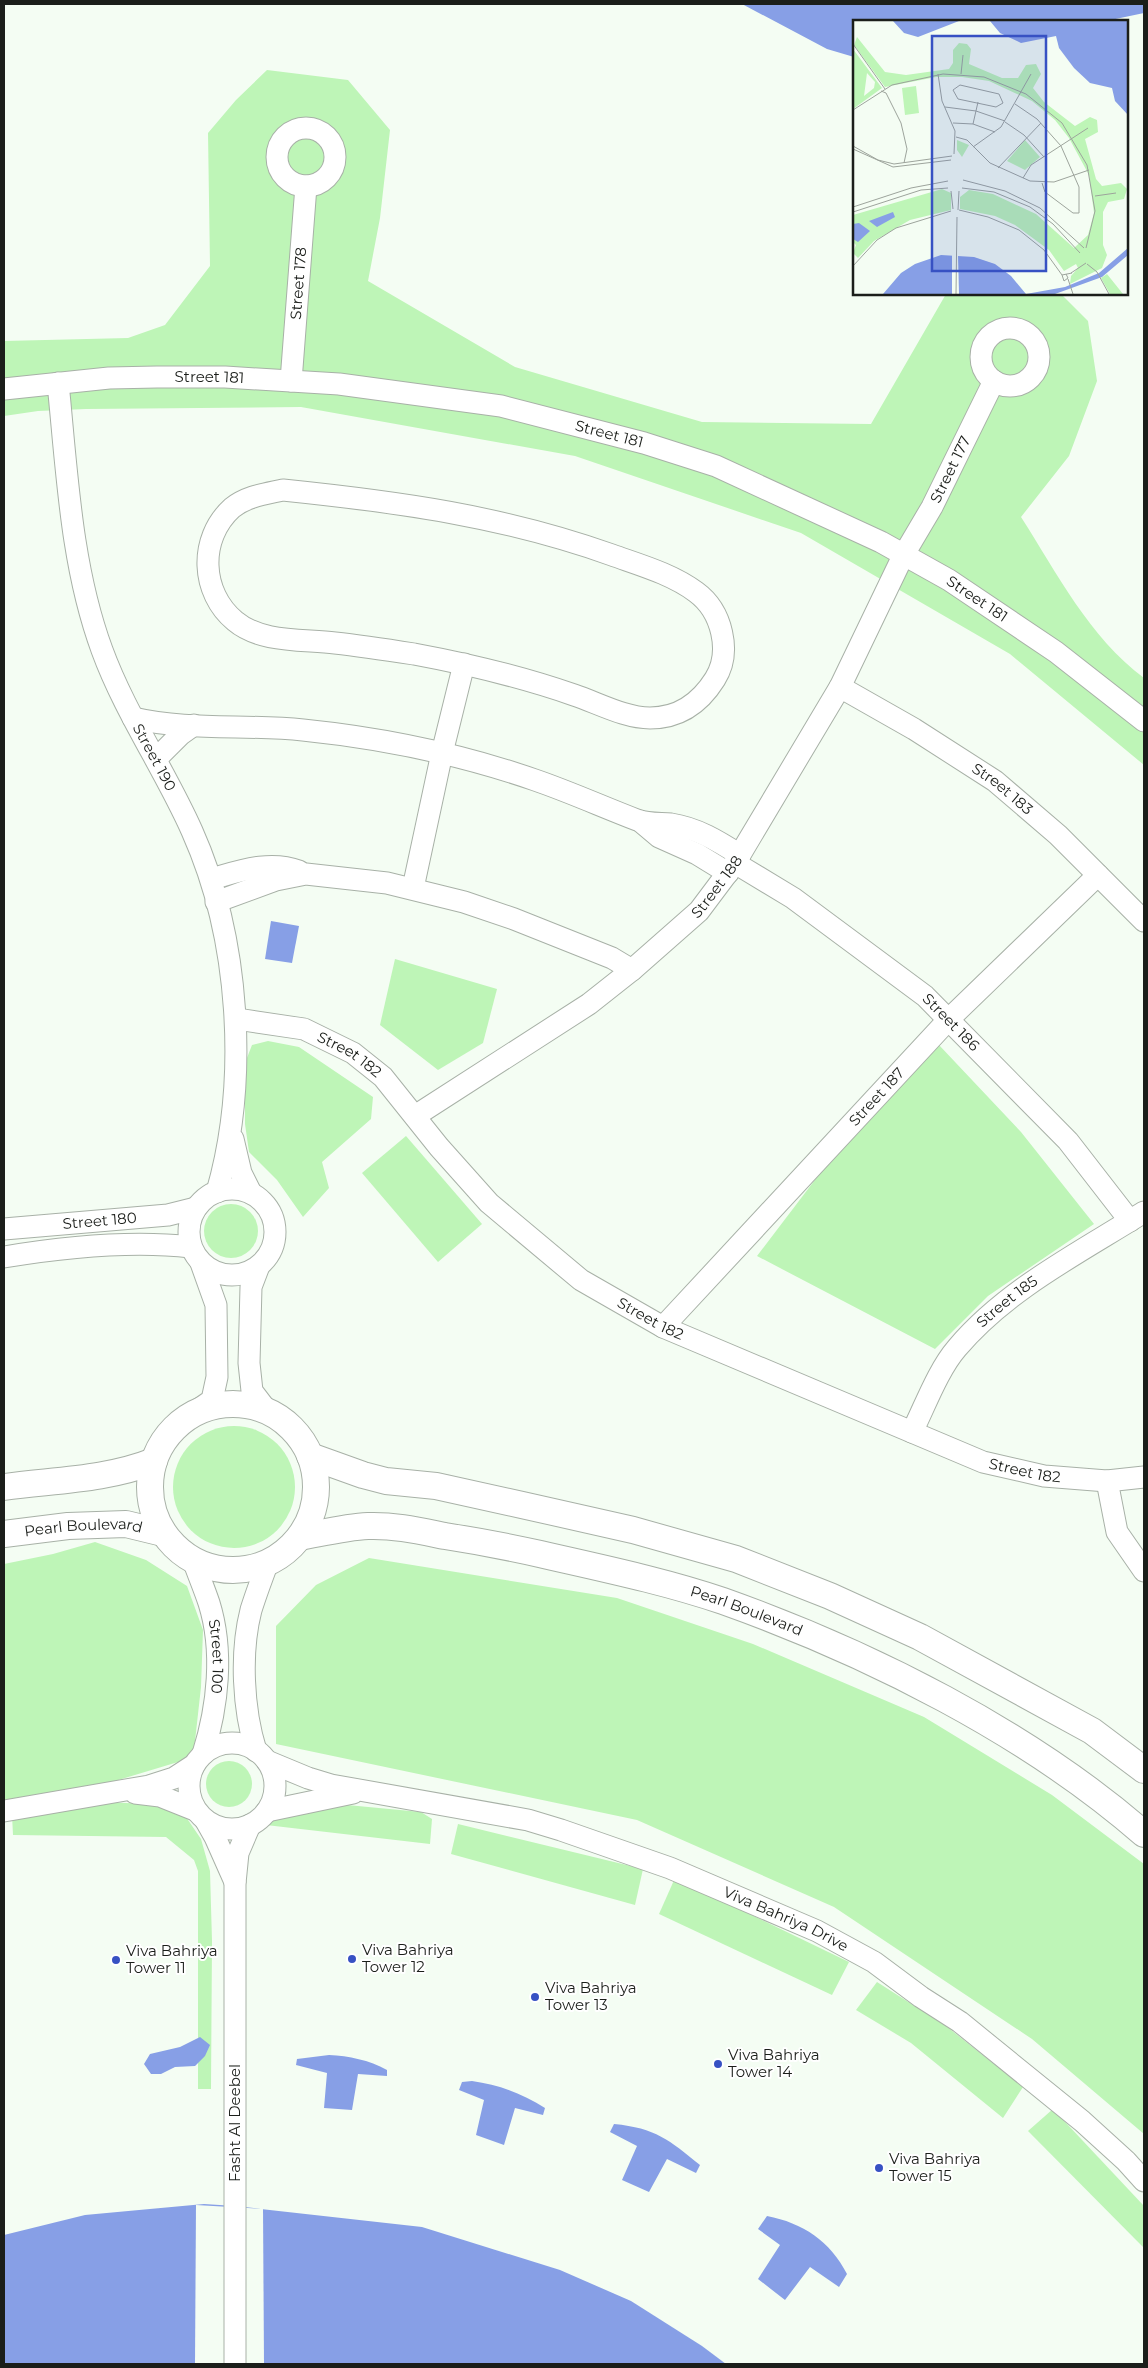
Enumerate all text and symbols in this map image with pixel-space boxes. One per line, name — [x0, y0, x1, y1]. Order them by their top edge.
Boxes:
inset map — [853, 20, 1128, 295]
street label: Street 178 — [286, 246, 310, 320]
street label: Street 181 — [175, 367, 245, 387]
street label: Street 181 — [573, 416, 645, 451]
street label: Street 177 — [925, 433, 975, 506]
street label: Street 181 — [943, 571, 1012, 626]
street label: Street 190 — [129, 720, 181, 794]
street label: Street 183 — [968, 759, 1037, 818]
street label: Street 188 — [687, 852, 746, 922]
street label: Street 186 — [919, 989, 984, 1055]
street label: Street 182 — [314, 1027, 386, 1081]
street label: Street 187 — [844, 1063, 908, 1130]
street label: Street 180 — [62, 1208, 137, 1233]
street label: Street 185 — [972, 1271, 1041, 1331]
street label: Street 182 — [614, 1293, 687, 1344]
street label: Street 182 — [987, 1454, 1061, 1486]
street label: Pearl Boulevard — [23, 1514, 145, 1540]
street label: Pearl Boulevard — [688, 1581, 806, 1640]
street label: Street 100 — [204, 1617, 228, 1695]
street label: Viva Bahriya Drive — [721, 1882, 852, 1955]
place label: Viva Bahriya Tower 12 — [362, 1940, 454, 1976]
place label: Viva Bahriya Tower 11 — [126, 1941, 218, 1977]
marker: Viva Bahriya Tower 12 — [346, 1953, 358, 1965]
marker: Viva Bahriya Tower 11 — [110, 1954, 122, 1966]
place label: Viva Bahriya Tower 13 — [545, 1978, 637, 2014]
marker: Viva Bahriya Tower 13 — [529, 1991, 541, 2003]
place label: Viva Bahriya Tower 14 — [728, 2045, 820, 2081]
marker: Viva Bahriya Tower 14 — [712, 2058, 724, 2070]
street label: Fasht Al Deebel — [225, 2064, 244, 2182]
place label: Viva Bahriya Tower 15 — [889, 2149, 981, 2185]
marker: Viva Bahriya Tower 15 — [873, 2162, 885, 2174]

